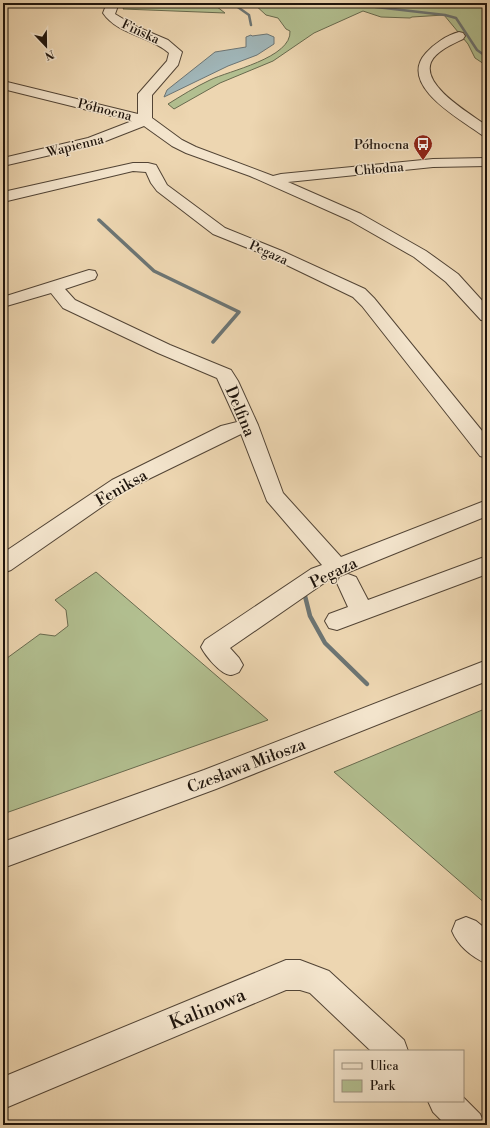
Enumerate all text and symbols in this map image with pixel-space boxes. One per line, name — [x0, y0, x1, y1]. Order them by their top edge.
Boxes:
street label: Fińska — [119, 16, 162, 48]
north arrow — [26, 26, 66, 66]
text: N — [42, 46, 56, 63]
street label: Północna — [76, 96, 134, 125]
street label: Wapienna — [44, 131, 106, 161]
bus stop icon: Północna — [412, 133, 434, 161]
place label: Północna — [354, 137, 409, 153]
street label: Chłodna — [354, 159, 405, 179]
street label: Pegaza — [247, 237, 291, 269]
street label: Delfina — [221, 383, 260, 440]
street label: Feniksa — [92, 465, 152, 511]
street label: Pegaza — [307, 553, 361, 593]
street label: Czesława Miłosza — [184, 734, 309, 798]
street label: Kalinowa — [166, 983, 250, 1035]
legend — [334, 1050, 464, 1102]
text: Ulica — [370, 1059, 399, 1074]
text: Park — [370, 1079, 396, 1094]

